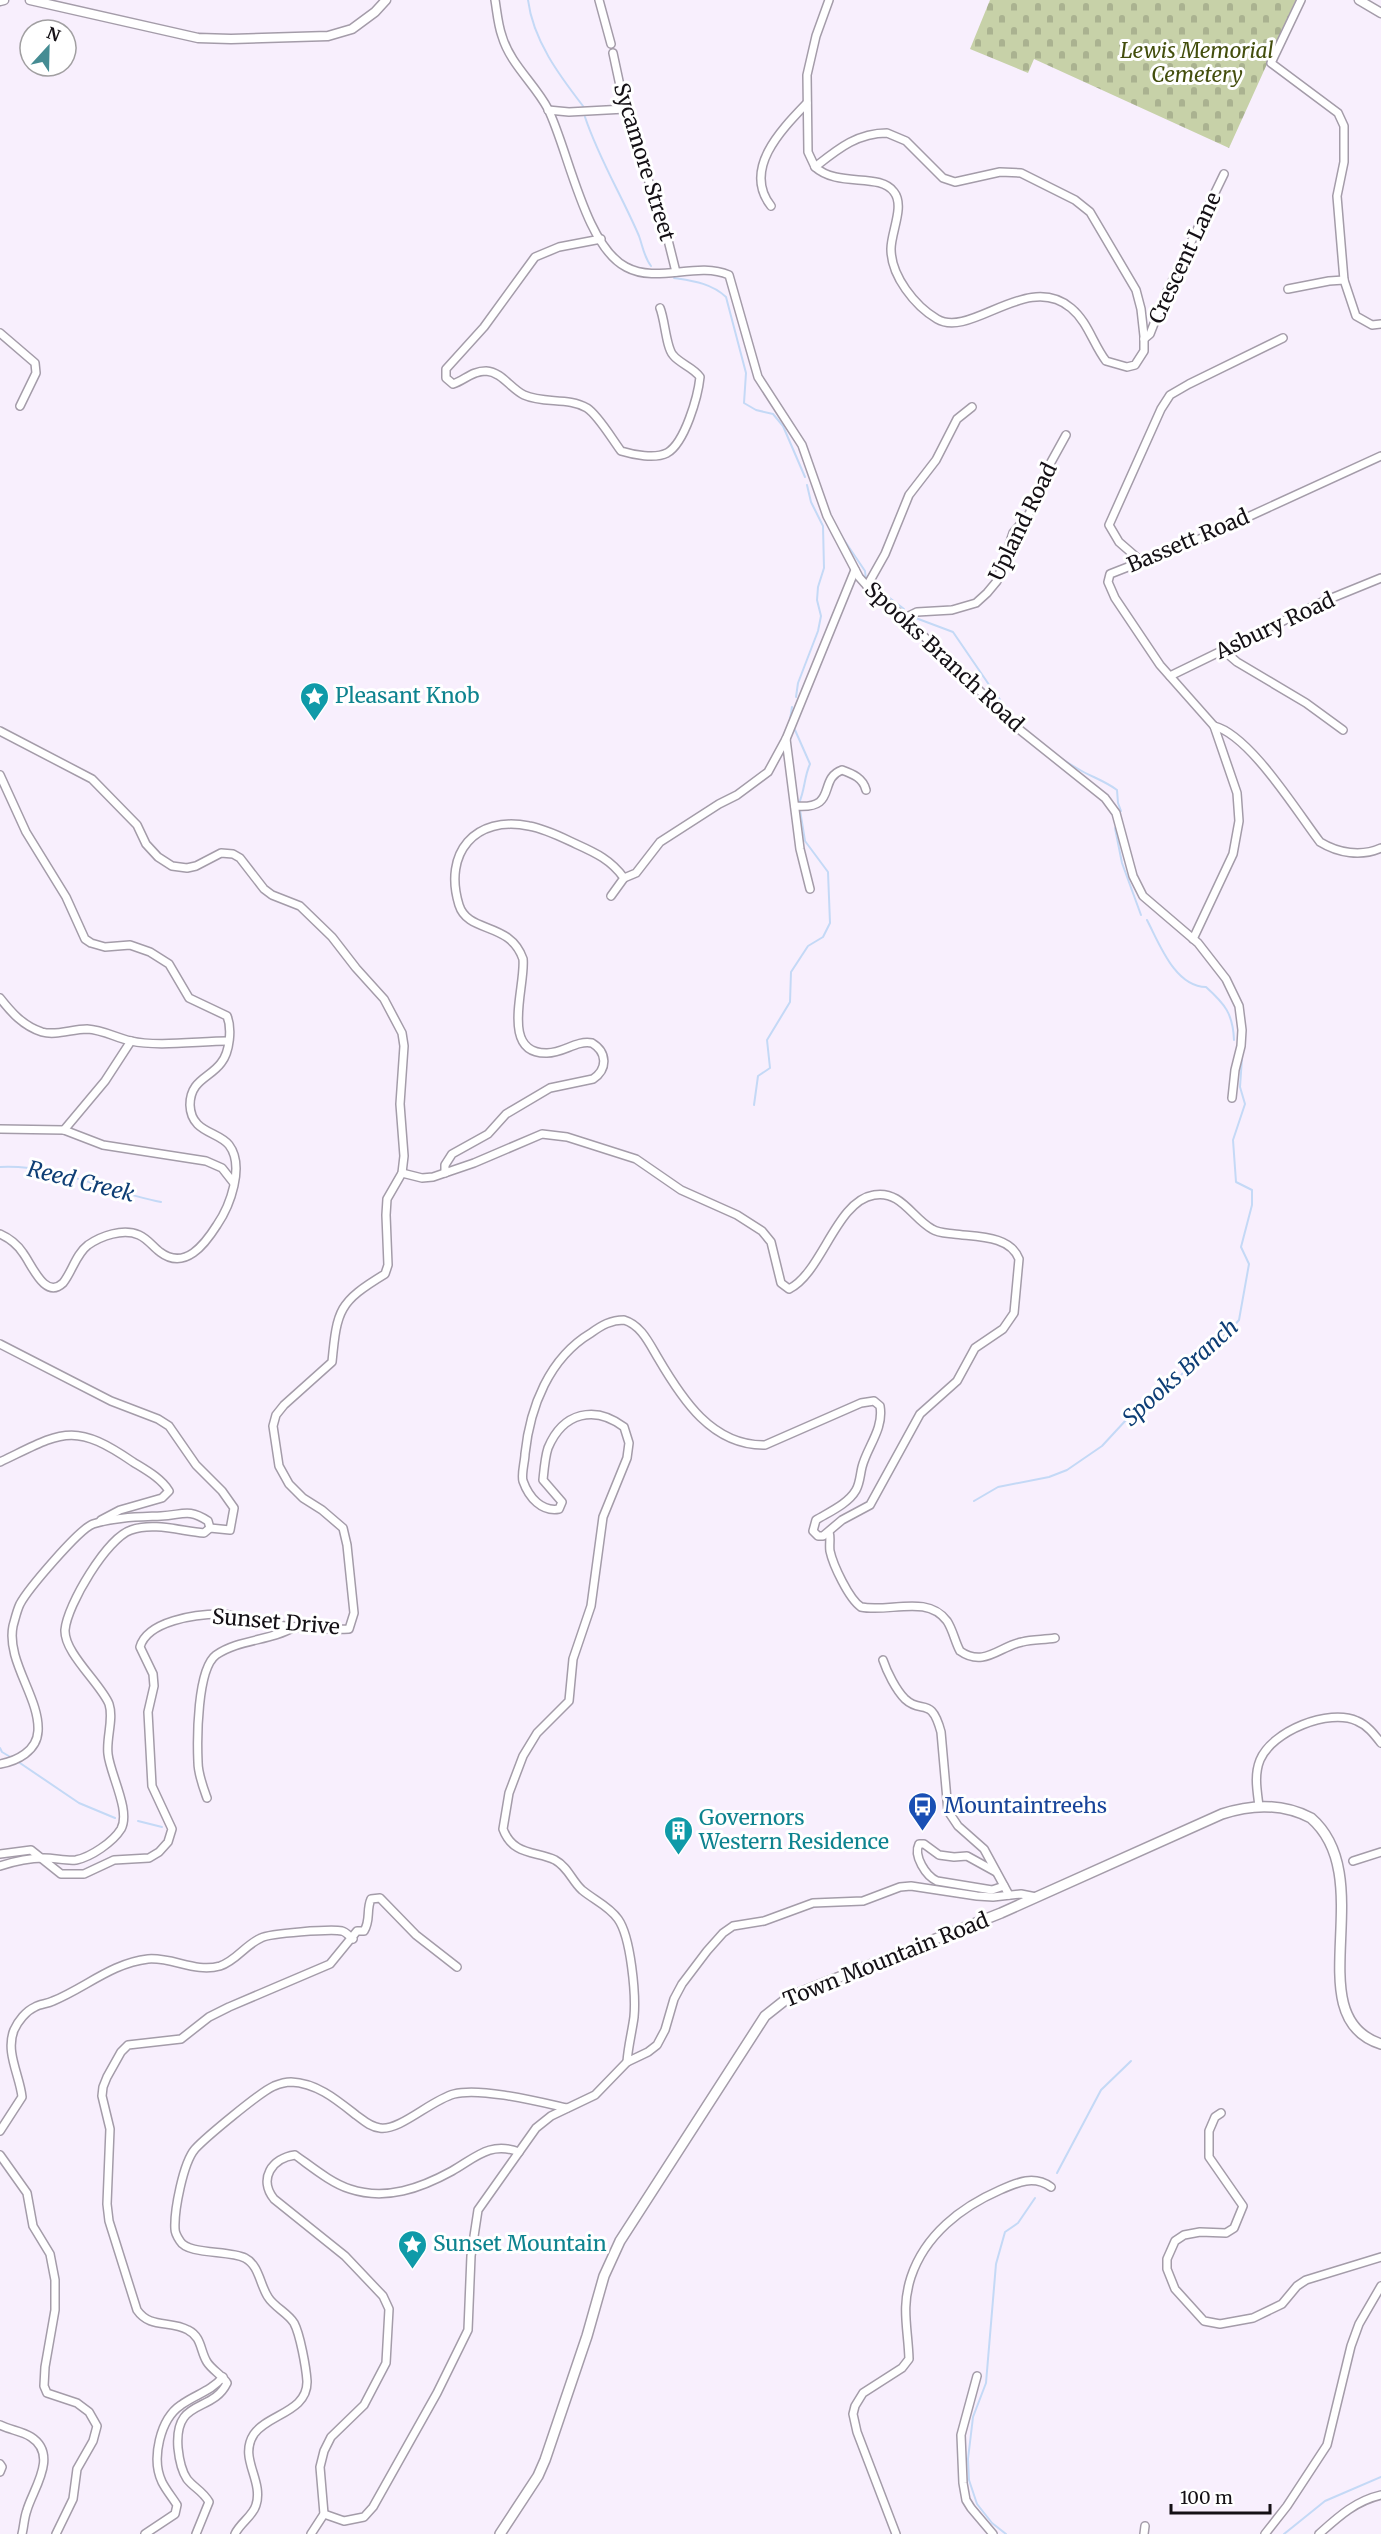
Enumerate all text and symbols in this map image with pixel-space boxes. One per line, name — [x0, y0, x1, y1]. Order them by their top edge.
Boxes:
north arrow — [18, 18, 78, 78]
text: N — [44, 22, 64, 46]
park label: Lewis Memorial Cemetery — [1120, 37, 1274, 88]
street label: Sycamore Street — [608, 80, 681, 244]
street label: Crescent Lane — [1142, 188, 1227, 328]
street label: Upland Road — [982, 458, 1063, 585]
street label: Bassett Road — [1123, 503, 1253, 578]
street label: Spooks Branch Road — [859, 576, 1030, 738]
street label: Asbury Road — [1210, 586, 1339, 665]
place icon: Pleasant Knob — [298, 680, 330, 722]
place label: Pleasant Knob — [335, 682, 479, 709]
water label: Reed Creek — [25, 1154, 137, 1208]
water label: Spooks Branch — [1116, 1313, 1244, 1431]
street label: Sunset Drive — [211, 1602, 341, 1641]
bus stop icon: Mountaintreehs — [907, 1790, 939, 1832]
place label: Mountaintreehs — [944, 1792, 1107, 1819]
place label: Governors Western Residence — [698, 1804, 889, 1855]
building icon: Governors Western Residence — [662, 1814, 694, 1856]
street label: Town Mountain Road — [779, 1906, 993, 2013]
place icon: Sunset Mountain — [396, 2228, 428, 2270]
place label: Sunset Mountain — [433, 2230, 607, 2257]
scale bar — [1171, 2477, 1270, 2515]
text: 100 m — [1180, 2486, 1233, 2509]

